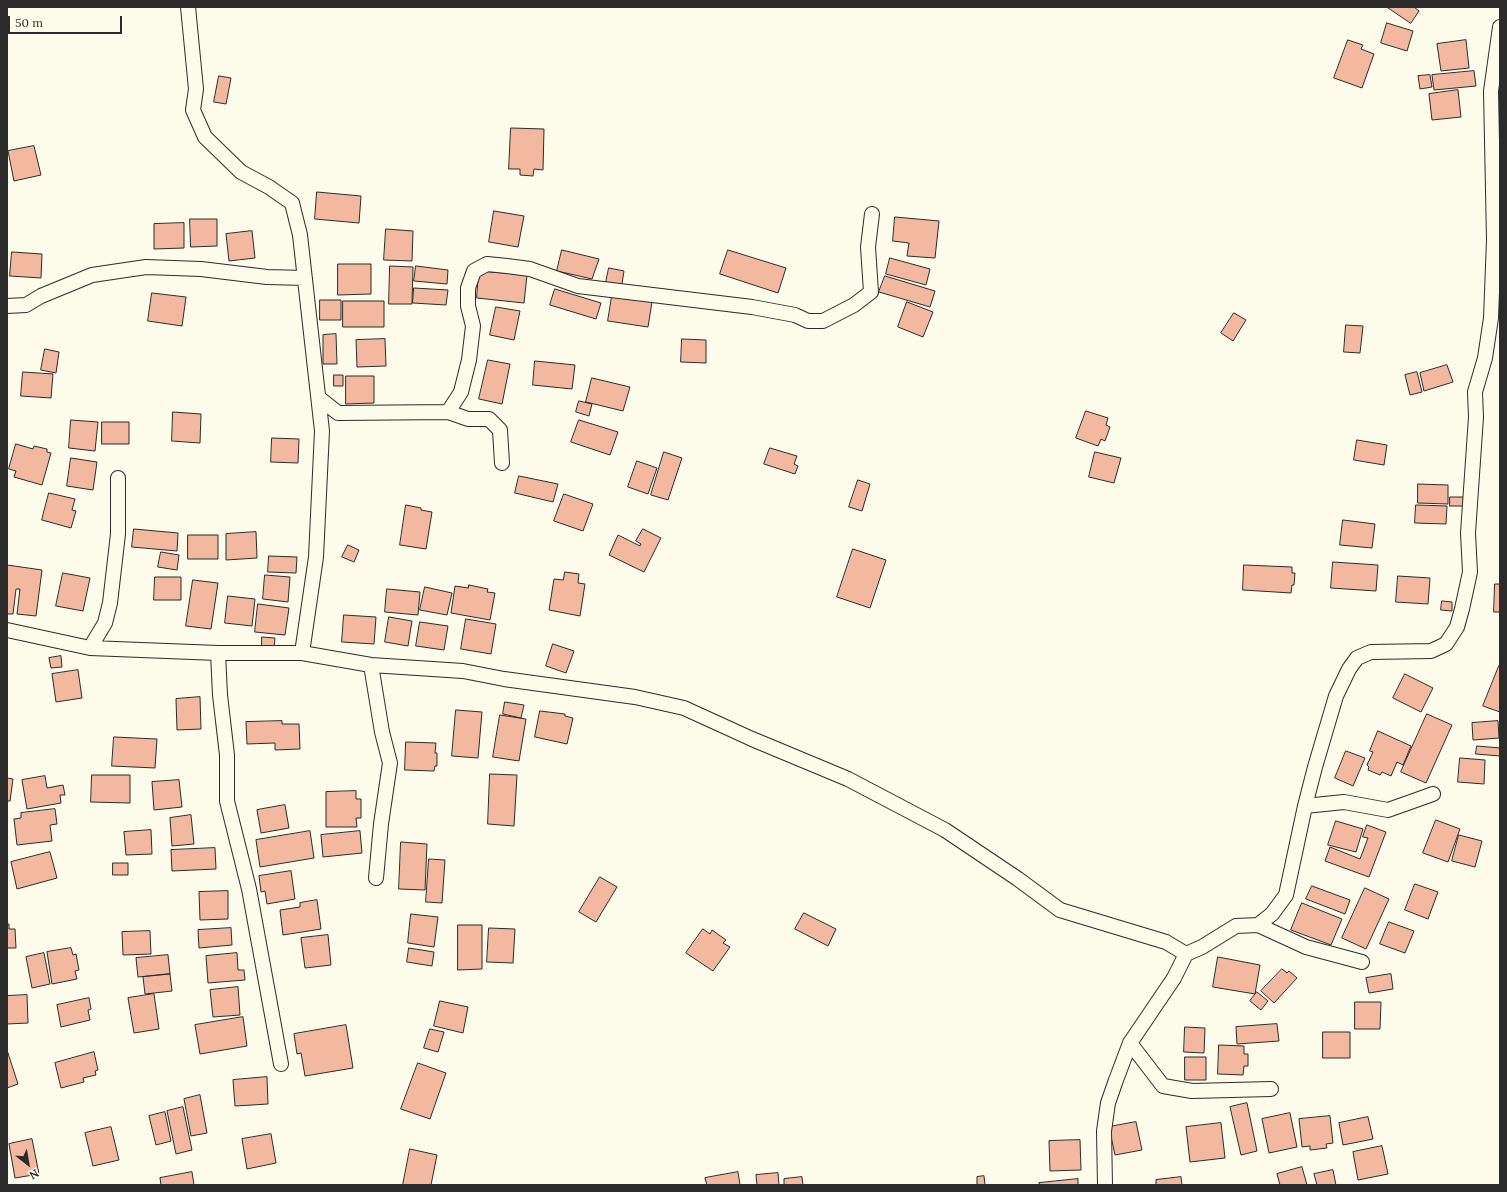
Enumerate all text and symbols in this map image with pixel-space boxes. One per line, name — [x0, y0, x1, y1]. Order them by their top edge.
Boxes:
scale bar — [10, 8, 124, 34]
text: 50 m — [15, 15, 43, 30]
north arrow — [8, 1144, 48, 1184]
text: N — [27, 1166, 41, 1182]

